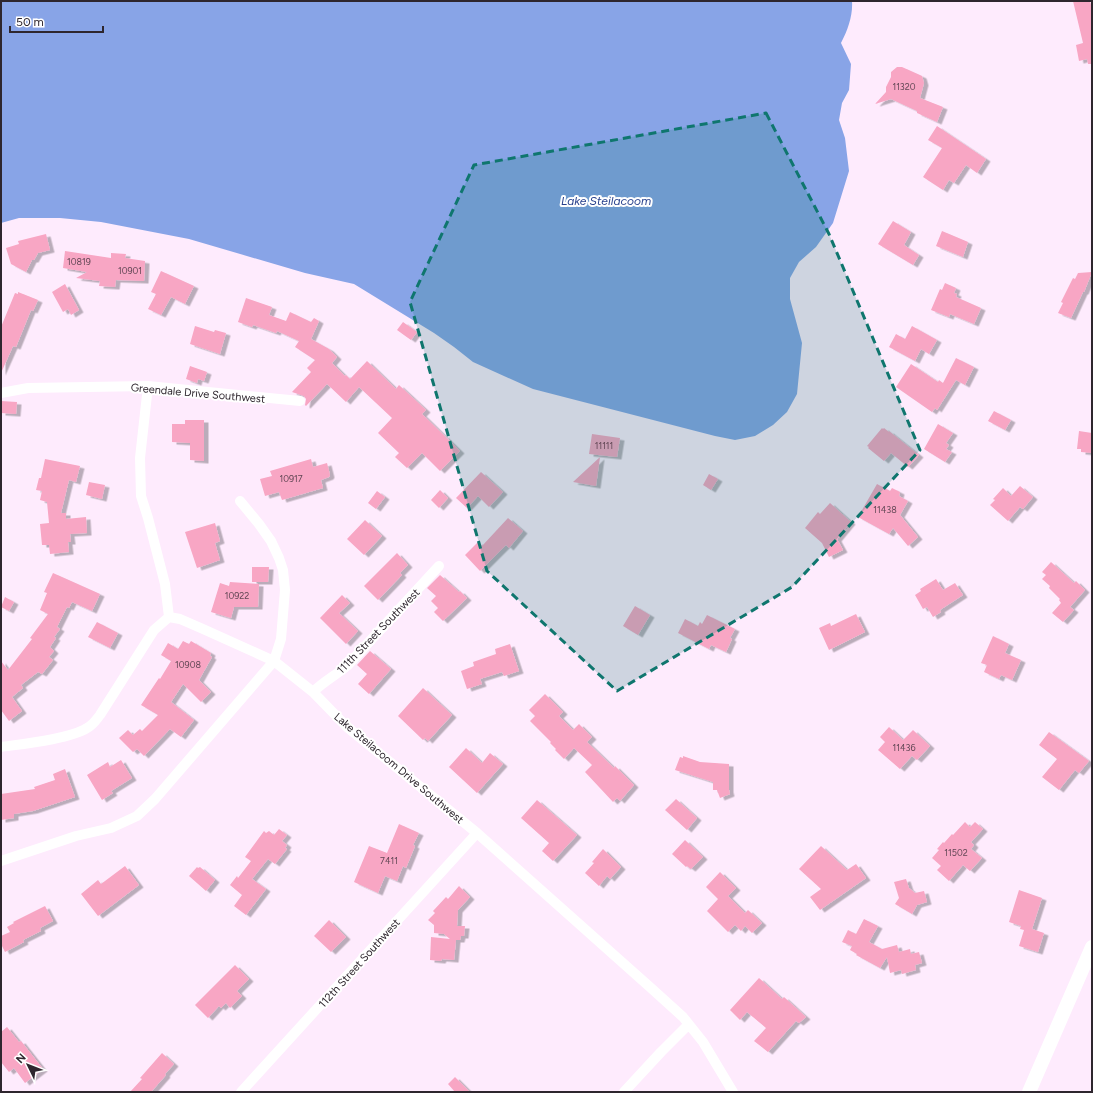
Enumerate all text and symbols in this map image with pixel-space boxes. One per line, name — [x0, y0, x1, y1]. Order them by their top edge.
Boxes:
scale bar — [10, 8, 103, 34]
text: 50 m — [16, 15, 44, 29]
house number: 11320 — [892, 81, 916, 92]
water label: Lake Steilacoom — [561, 194, 651, 208]
house number: 10819 — [67, 256, 91, 267]
house number: 10901 — [118, 265, 142, 276]
street label: Greendale Drive Southwest — [130, 381, 266, 406]
house number: 11111 — [595, 440, 613, 451]
house number: 10917 — [279, 473, 303, 484]
house number: 11438 — [873, 504, 897, 515]
street label: 111th Street Southwest — [334, 586, 422, 677]
house number: 10922 — [225, 590, 249, 601]
house number: 10908 — [175, 659, 201, 670]
street label: Lake Steilacoom Drive Southwest — [331, 710, 466, 826]
house number: 11436 — [892, 742, 916, 753]
house number: 11502 — [944, 847, 968, 858]
house number: 7411 — [380, 855, 398, 866]
street label: 112th Street Southwest — [316, 916, 403, 1010]
north arrow — [8, 1045, 48, 1085]
text: N — [13, 1051, 29, 1066]

